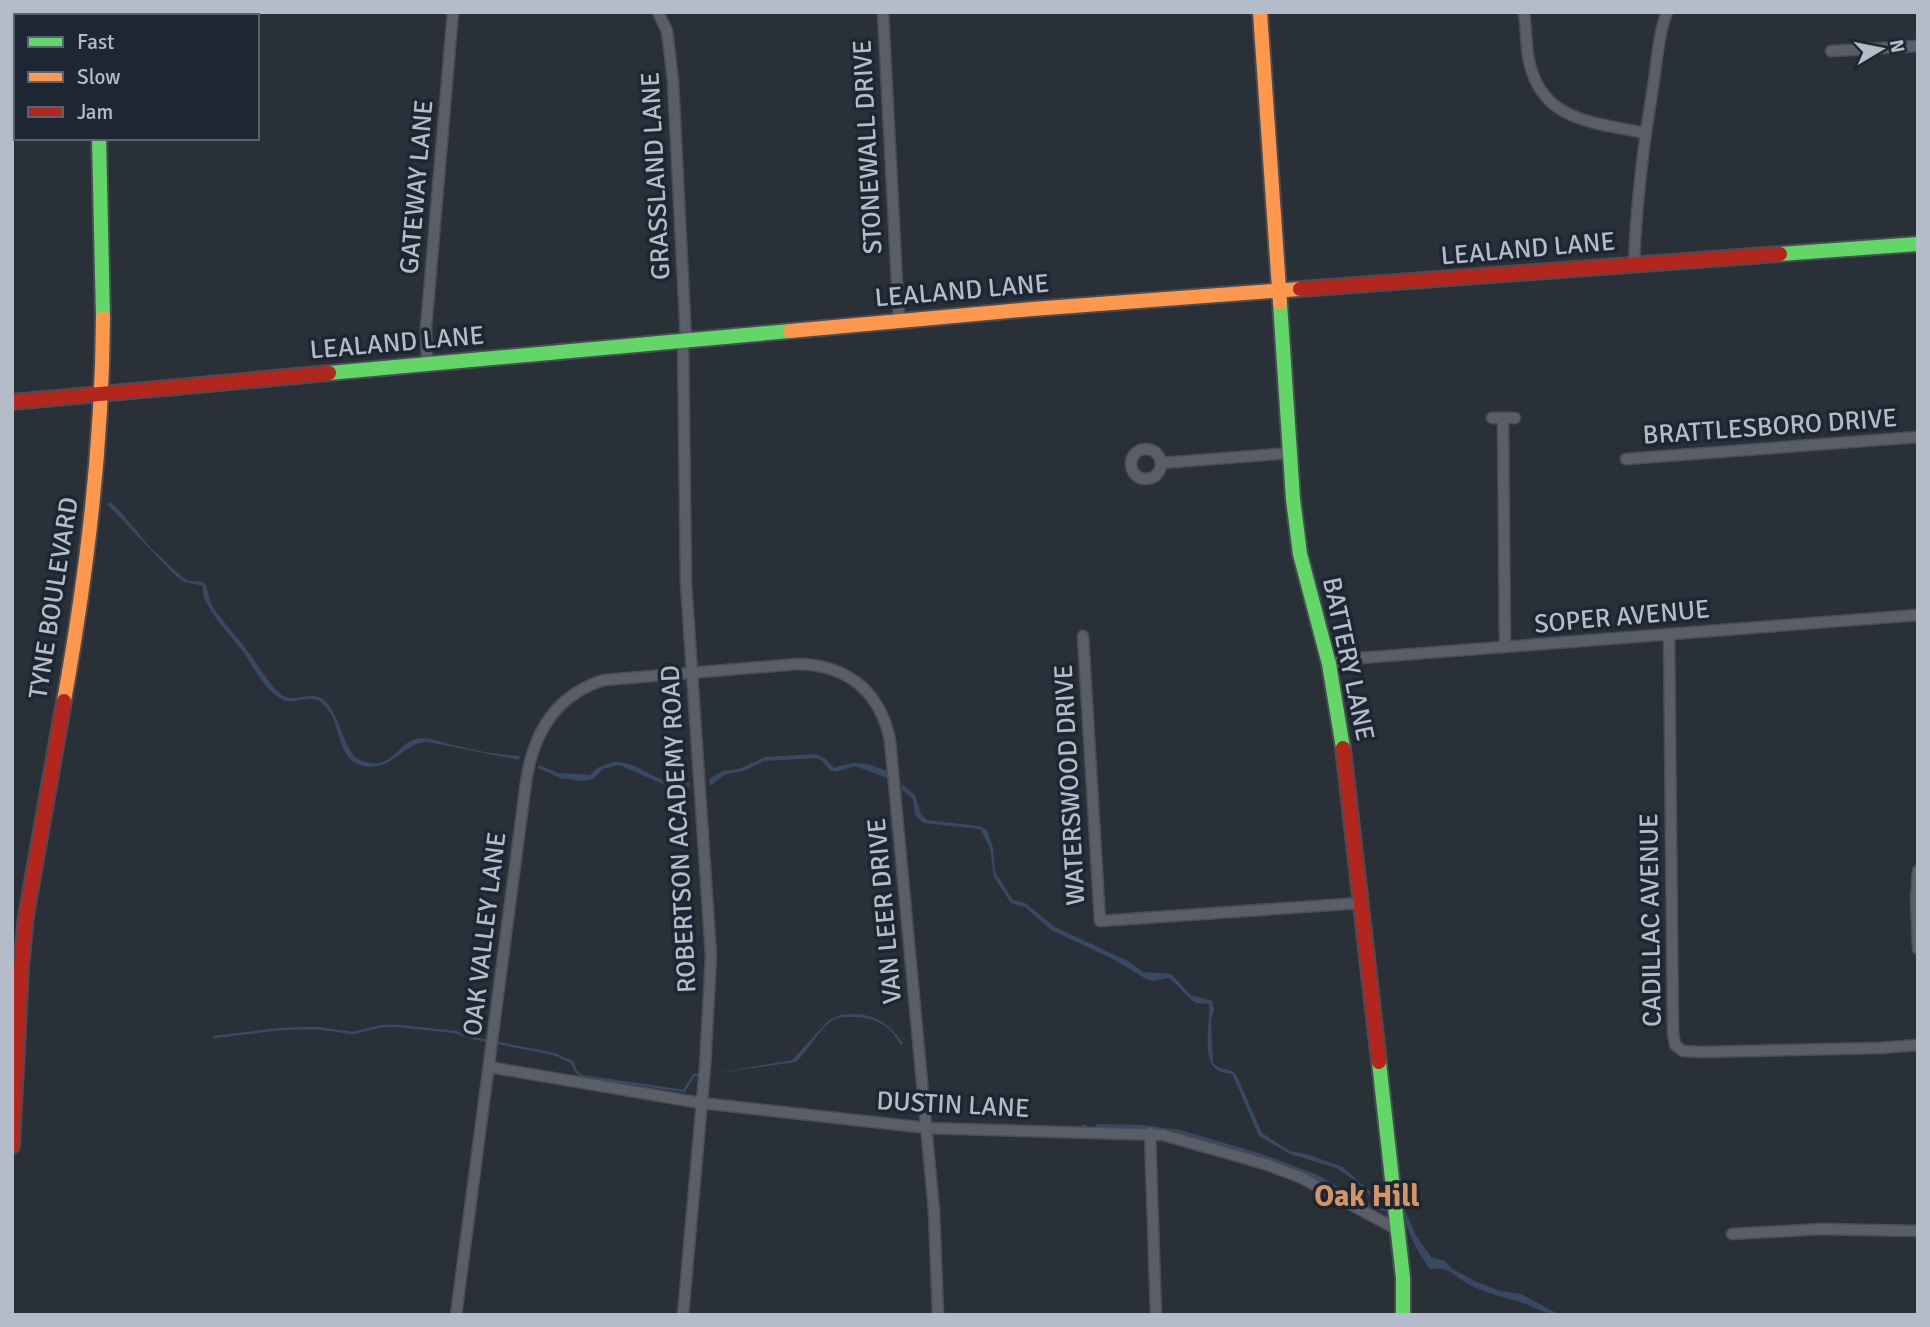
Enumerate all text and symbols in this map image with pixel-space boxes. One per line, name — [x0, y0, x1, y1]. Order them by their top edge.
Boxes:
legend — [14, 14, 259, 140]
north arrow — [1846, 14, 1916, 84]
text: Fast — [77, 29, 114, 55]
text: N — [1884, 38, 1910, 55]
street label: STONEWALL DRIVE — [846, 39, 890, 255]
text: Slow — [77, 64, 121, 90]
street label: GRASSLAND LANE — [635, 71, 677, 281]
street label: GATEWAY LANE — [393, 98, 441, 276]
text: Jam — [77, 99, 113, 125]
street label: LEALAND LANE — [1439, 225, 1617, 273]
street label: LEALAND LANE — [873, 267, 1051, 315]
street label: LEALAND LANE — [308, 319, 486, 367]
street label: BRATTLESBORO DRIVE — [1642, 402, 1898, 452]
street label: TYNE BOULEVARD — [22, 495, 86, 701]
street label: BATTERY LANE — [1315, 574, 1381, 744]
street label: SOPER AVENUE — [1533, 593, 1711, 641]
street label: ROBERTSON ACADEMY ROAD — [654, 664, 704, 994]
street label: WATERSWOOD DRIVE — [1048, 664, 1092, 906]
street label: CADILLAC AVENUE — [1633, 813, 1669, 1027]
street label: VAN LEER DRIVE — [861, 817, 909, 1005]
street label: OAK VALLEY LANE — [457, 830, 513, 1038]
street label: DUSTIN LANE — [876, 1085, 1030, 1125]
district label: Oak Hill — [1314, 1178, 1420, 1215]

